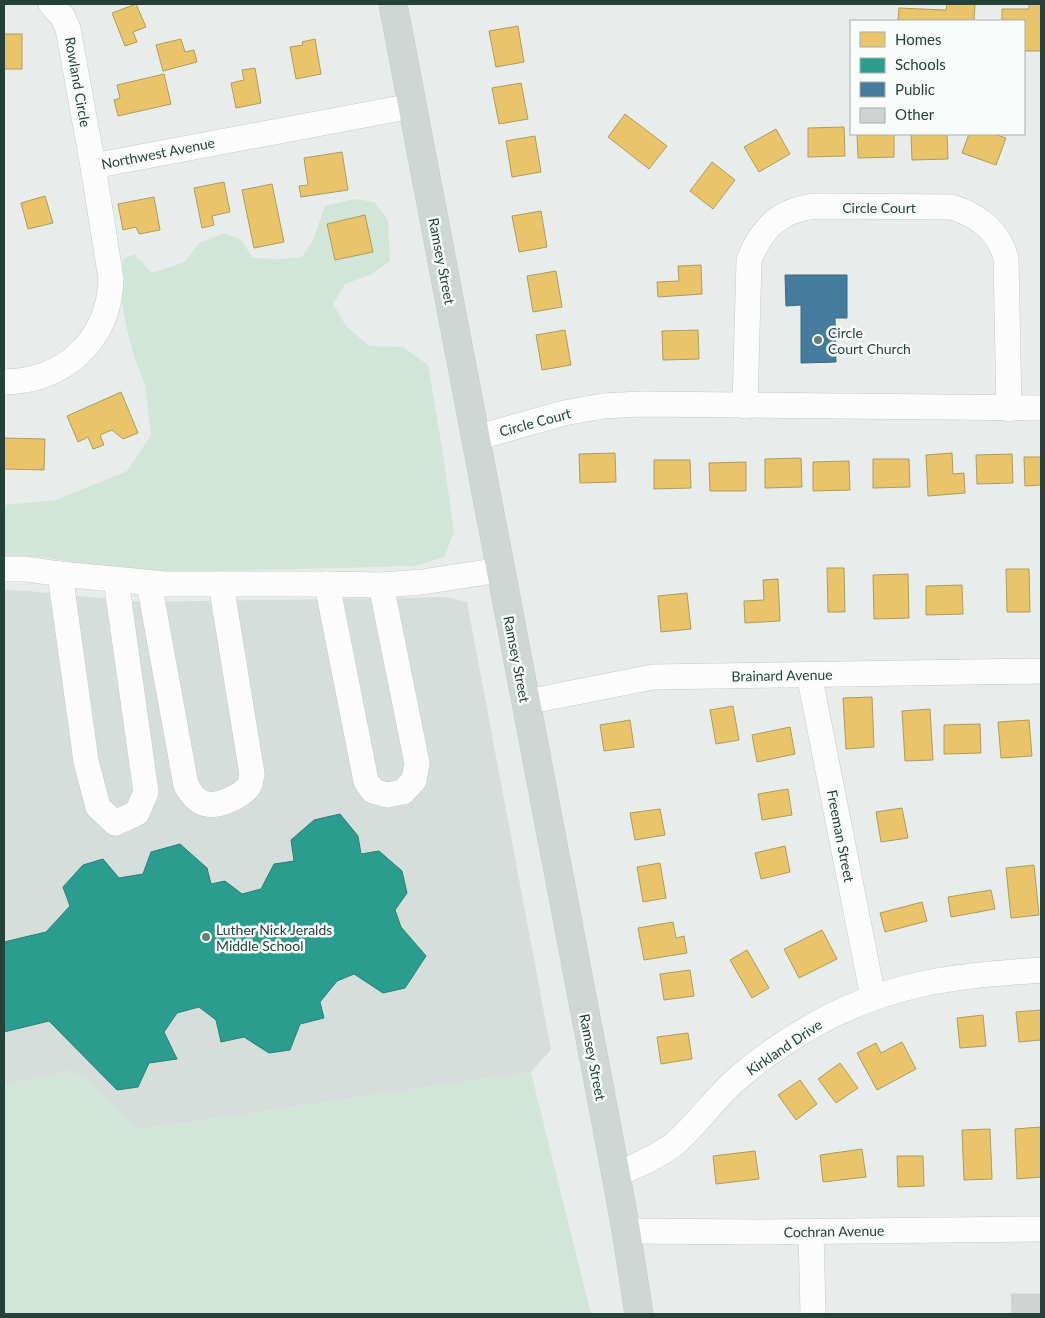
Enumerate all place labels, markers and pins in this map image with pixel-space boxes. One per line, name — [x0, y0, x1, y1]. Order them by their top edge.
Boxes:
place label: Circle Court Church — [828, 324, 911, 357]
marker: Circle Court Church — [812, 334, 824, 346]
place label: Luther Nick Jeralds Middle School — [216, 921, 332, 954]
marker: Luther Nick Jeralds Middle School — [200, 931, 212, 943]

